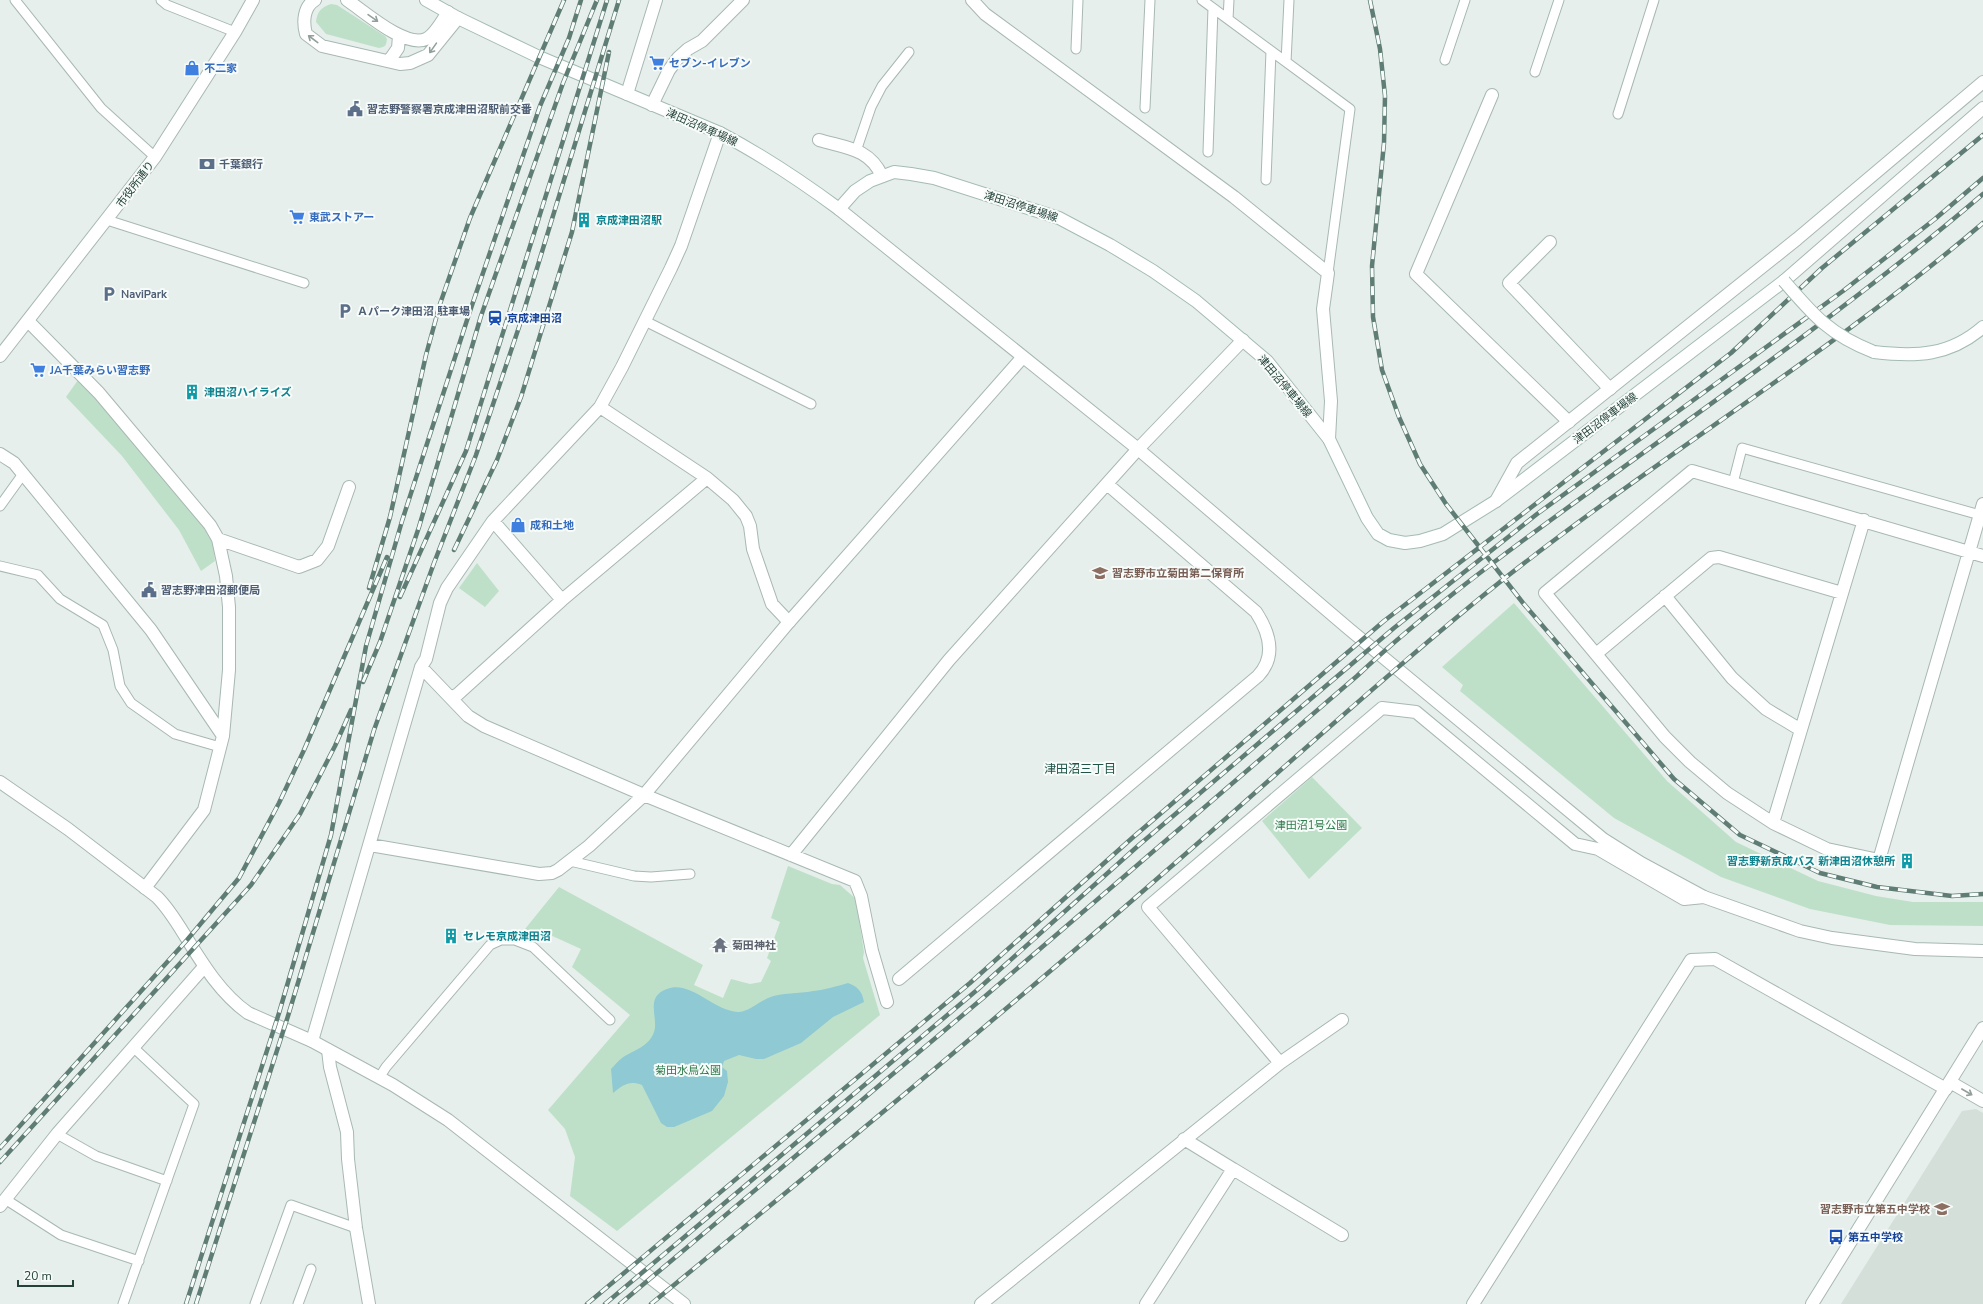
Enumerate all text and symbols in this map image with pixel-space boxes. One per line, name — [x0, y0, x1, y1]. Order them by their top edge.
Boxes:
one-way arrow — [367, 14, 378, 22]
one-way arrow — [307, 35, 318, 44]
one-way arrow — [429, 42, 437, 53]
supermarket icon: セブン-イレブン — [648, 54, 666, 72]
place label: セブン-イレブン — [669, 56, 751, 71]
shop icon: 不二家 — [183, 59, 201, 77]
place label: 不二家 — [204, 61, 237, 76]
public building icon: 習志野警察署京成津田沼駅前交番 — [346, 100, 364, 118]
place label: 習志野警察署京成津田沼駅前交番 — [367, 102, 532, 117]
street label: 津田沼停車場線 — [664, 105, 740, 150]
bank icon: 千葉銀行 — [198, 155, 216, 173]
place label: 千葉銀行 — [219, 157, 263, 172]
street label: 市役所通り — [113, 158, 158, 211]
street label: 津田沼停車場線 — [982, 187, 1060, 226]
supermarket icon: 東武ストアー — [288, 208, 306, 226]
place label: 東武ストアー — [309, 210, 374, 225]
building icon: 京成津田沼駅 — [575, 211, 593, 229]
place label: 京成津田沼駅 — [596, 213, 662, 228]
parking icon: NaviPark — [100, 285, 118, 303]
place label: NaviPark — [121, 287, 168, 302]
parking icon: Ａパーク津田沼 駐車場 — [336, 302, 354, 320]
place label: Ａパーク津田沼 駐車場 — [357, 304, 470, 319]
station icon: 京成津田沼 — [486, 309, 504, 327]
place label: 京成津田沼 — [507, 311, 562, 326]
street label: 津田沼停車場線 — [1254, 352, 1315, 421]
supermarket icon: JA千葉みらい習志野 — [29, 361, 47, 379]
place label: JA千葉みらい習志野 — [49, 363, 151, 378]
building icon: 津田沼ハイライズ — [183, 383, 201, 401]
place label: 津田沼ハイライズ — [204, 385, 291, 400]
street label: 津田沼停車場線 — [1570, 389, 1641, 448]
shop icon: 成和土地 — [509, 516, 527, 534]
place label: 成和土地 — [530, 518, 574, 533]
school or university icon: 習志野市立菊田第二保育所 — [1091, 564, 1109, 582]
place label: 習志野市立菊田第二保育所 — [1112, 566, 1244, 581]
public building icon: 習志野津田沼郵便局 — [140, 581, 158, 599]
place label: 習志野津田沼郵便局 — [161, 583, 260, 598]
district label: 津田沼三丁目 — [1044, 761, 1116, 777]
park label: 津田沼1号公園 — [1275, 818, 1347, 833]
building icon: 習志野新京成バス 新津田沼休憩所 — [1898, 852, 1916, 870]
place label: 習志野新京成バス 新津田沼休憩所 — [1727, 854, 1895, 869]
building icon: セレモ京成津田沼 — [442, 927, 460, 945]
place label: セレモ京成津田沼 — [463, 929, 551, 944]
temple icon: 菊田神社 — [711, 936, 729, 954]
place label: 菊田神社 — [732, 938, 776, 953]
park label: 菊田水鳥公園 — [655, 1063, 721, 1078]
one-way arrow — [1960, 1088, 1972, 1096]
school or university icon: 習志野市立第五中学校 — [1933, 1200, 1951, 1218]
place label: 習志野市立第五中学校 — [1820, 1202, 1930, 1217]
bus stop icon: 第五中学校 — [1827, 1228, 1845, 1246]
place label: 第五中学校 — [1848, 1230, 1903, 1245]
scale bar — [18, 1262, 73, 1288]
text: 20 m — [24, 1268, 52, 1284]

